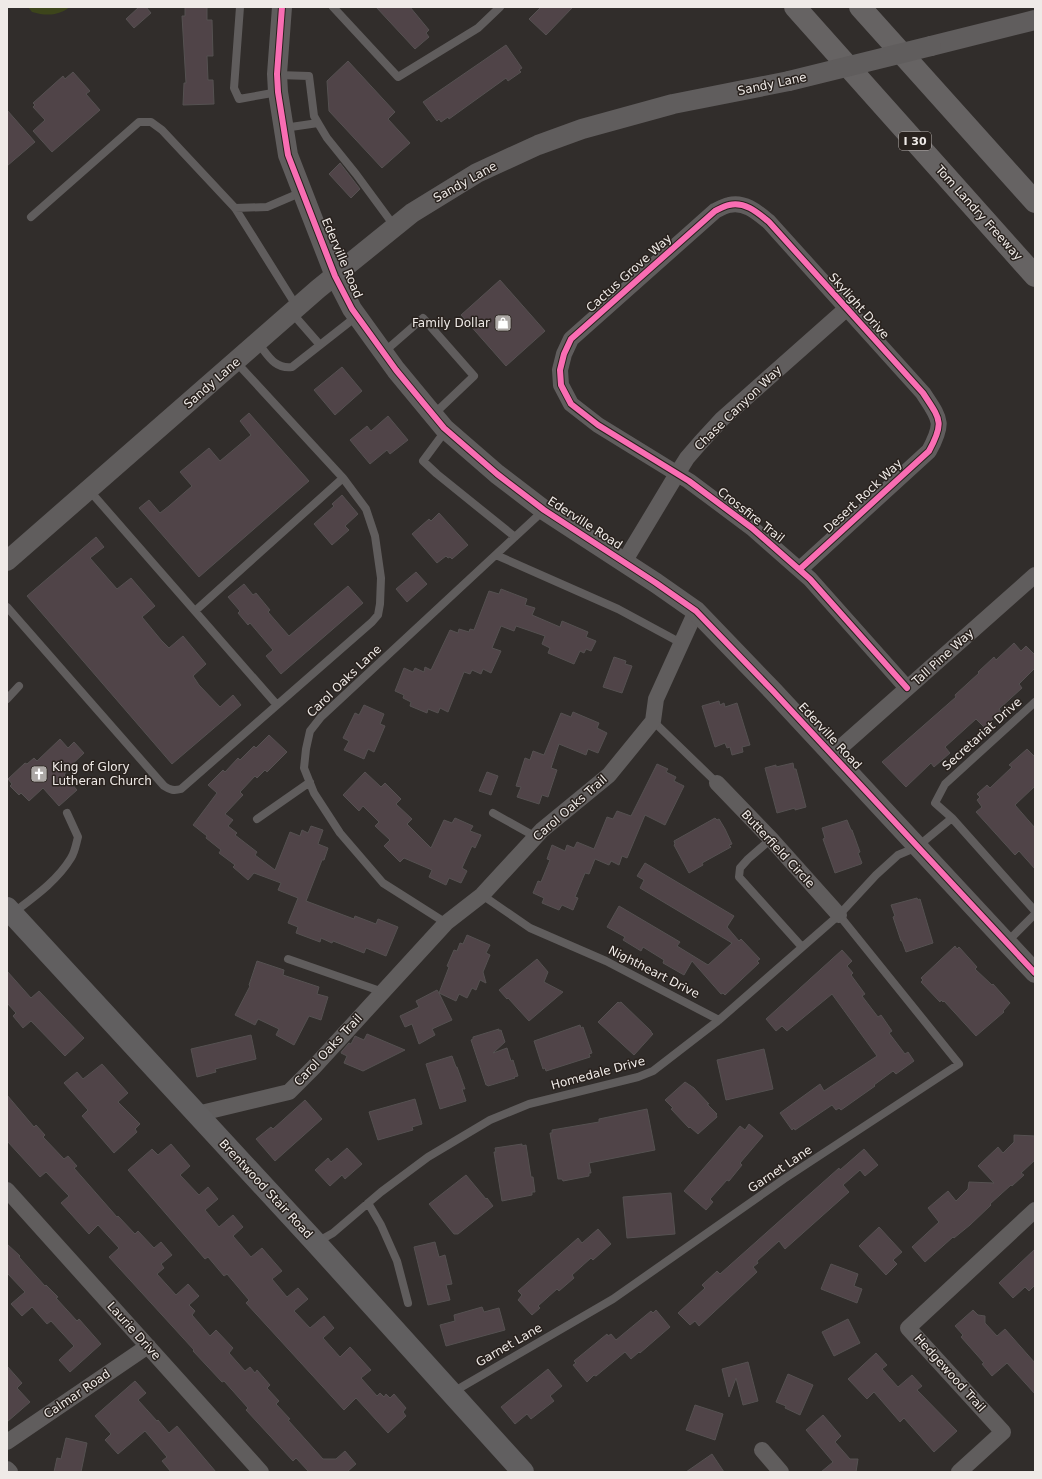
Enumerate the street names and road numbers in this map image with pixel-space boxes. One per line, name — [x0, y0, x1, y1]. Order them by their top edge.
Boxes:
street label: Sandy Lane — [736, 70, 808, 98]
road number: I 30 — [899, 132, 931, 150]
street label: Sandy Lane — [431, 159, 499, 205]
street label: Tom Landry Freeway — [932, 162, 1025, 263]
street label: Ederville Road — [319, 216, 365, 300]
street label: Cactus Grove Way — [583, 231, 675, 315]
street label: Skylight Drive — [826, 270, 892, 342]
street label: Sandy Lane — [181, 355, 243, 411]
street label: Chase Canyon Way — [692, 363, 784, 453]
street label: Desert Rock Way — [821, 456, 905, 536]
street label: Crossfire Trail — [715, 485, 787, 545]
street label: Ederville Road — [545, 494, 625, 552]
street label: Tall Pine Way — [909, 626, 977, 689]
street label: Carol Oaks Lane — [304, 642, 384, 720]
street label: Secretariat Drive — [939, 695, 1025, 773]
street label: Ederville Road — [796, 700, 864, 772]
street label: Carol Oaks Trail — [530, 772, 610, 844]
street label: Butterfield Circle — [738, 807, 818, 891]
street label: Nightheart Drive — [606, 943, 702, 1001]
street label: Carol Oaks Trail — [291, 1011, 365, 1089]
street label: Homedale Drive — [549, 1054, 647, 1092]
street label: Brentwood Stair Road — [216, 1137, 316, 1241]
street label: Garnet Lane — [745, 1143, 815, 1195]
street label: Laurie Drive — [104, 1299, 164, 1363]
street label: Garnet Lane — [473, 1320, 545, 1370]
street label: Hedgewood Trail — [912, 1331, 988, 1415]
street label: Calmar Road — [41, 1367, 113, 1421]

